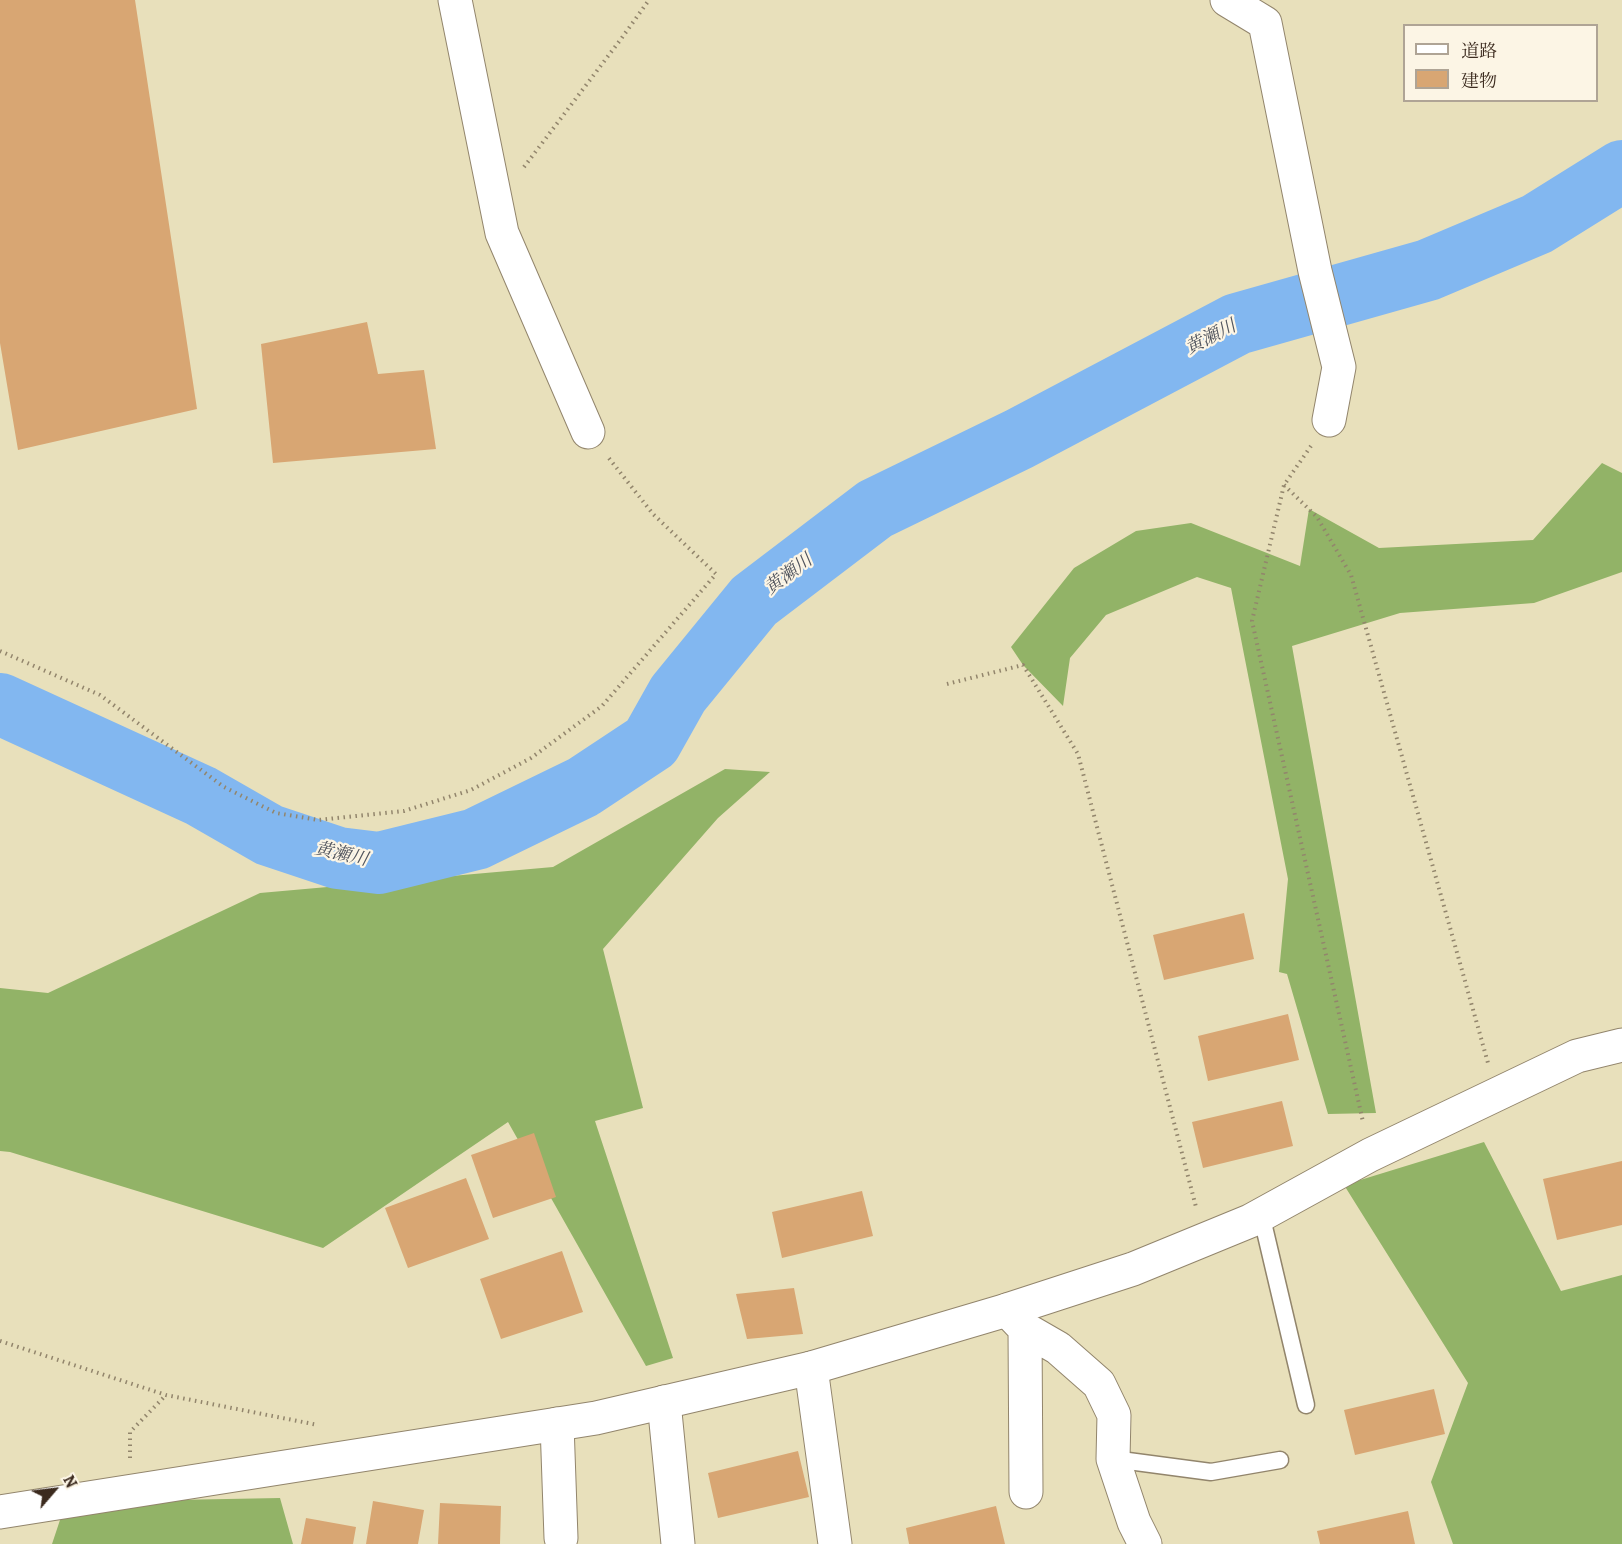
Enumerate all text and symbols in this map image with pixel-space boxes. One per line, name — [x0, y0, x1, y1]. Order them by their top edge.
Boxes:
legend — [1403, 24, 1598, 102]
text: 道路 — [1461, 39, 1497, 63]
text: 建物 — [1461, 69, 1497, 93]
water label: 黄瀬川 — [1182, 316, 1240, 360]
water label: 黄瀬川 — [761, 550, 817, 600]
water label: 黄瀬川 — [312, 838, 370, 872]
north arrow — [24, 1460, 84, 1520]
text: N — [57, 1471, 82, 1492]

